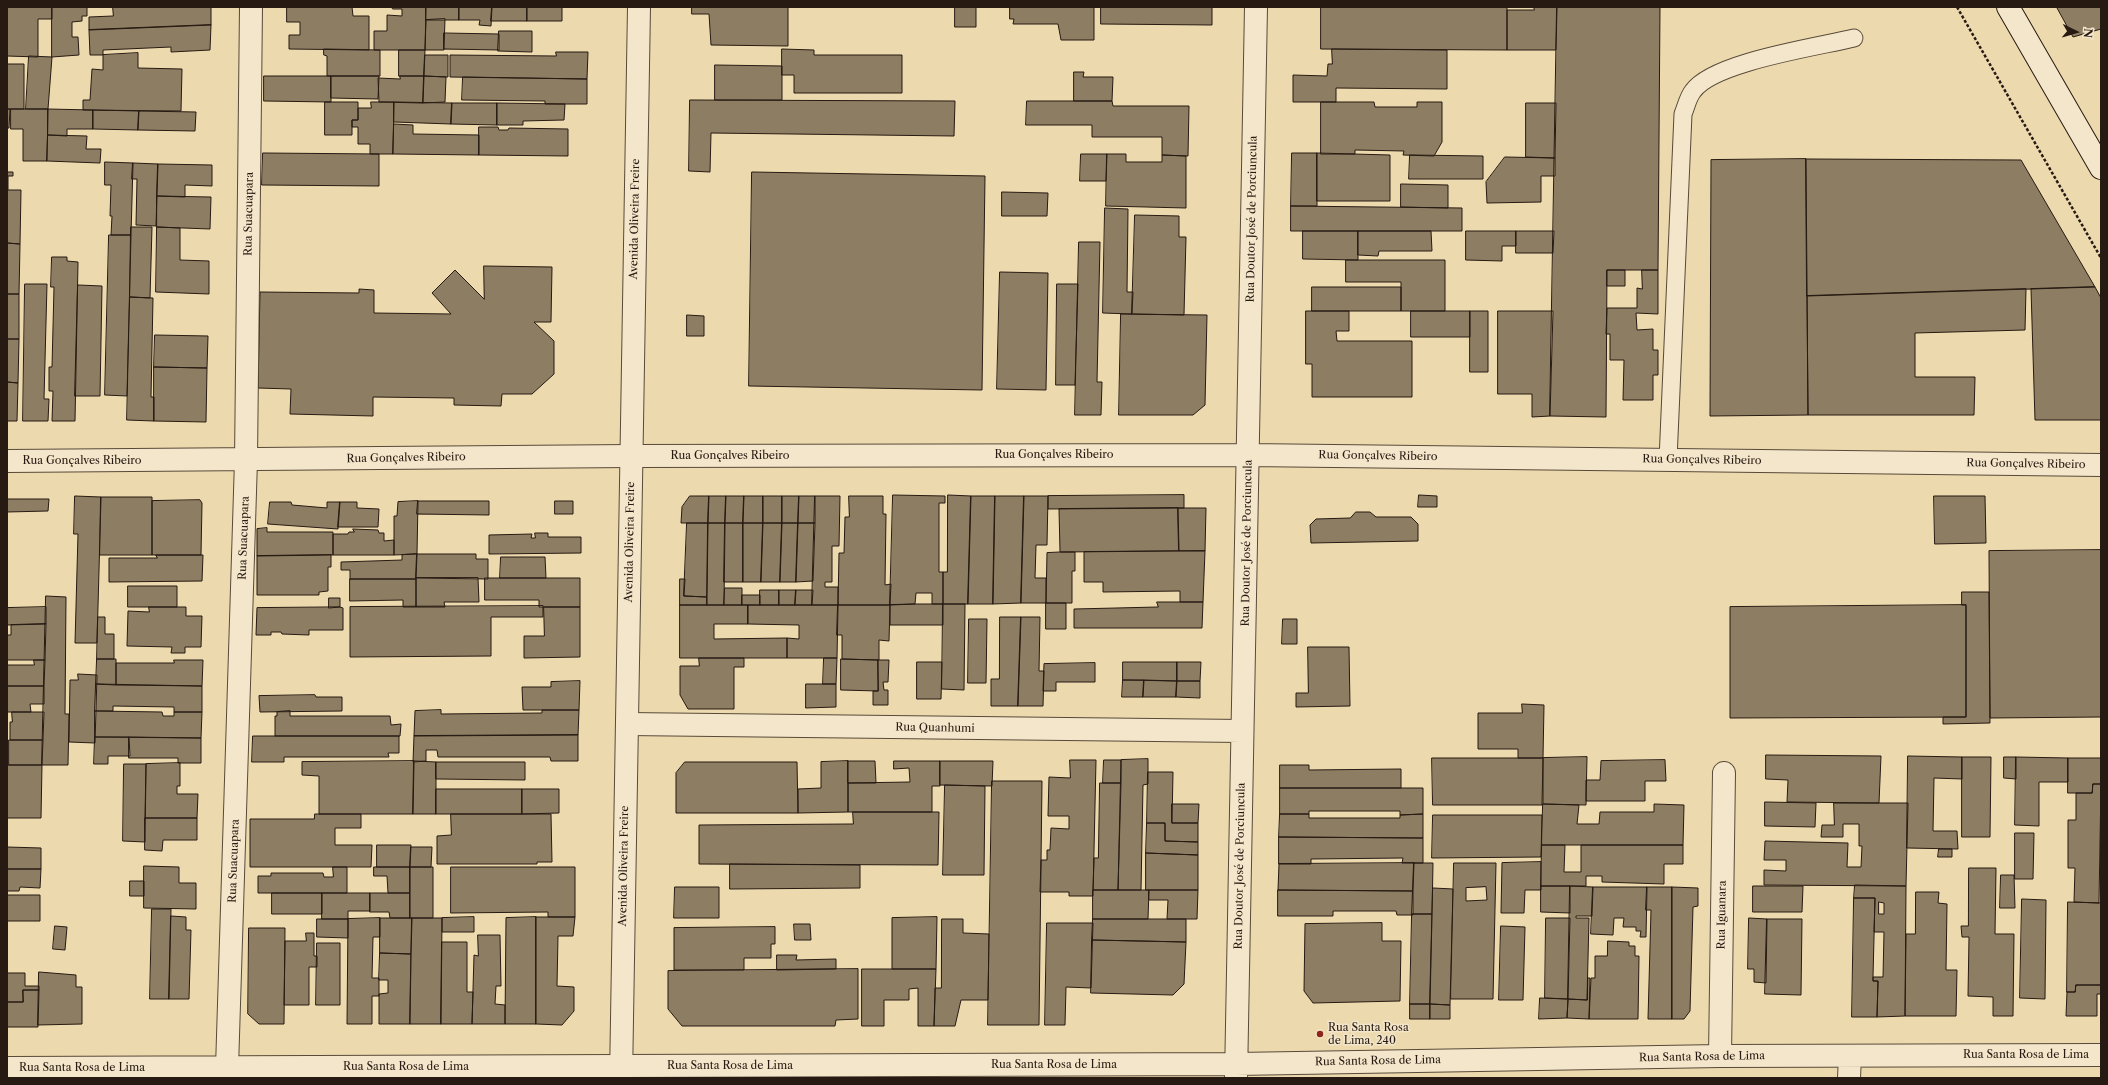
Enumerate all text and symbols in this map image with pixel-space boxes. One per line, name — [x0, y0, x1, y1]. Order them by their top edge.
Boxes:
north arrow — [2056, 12, 2096, 52]
text: N — [2081, 28, 2095, 38]
street label: Rua Doutor José de Porciuncula — [1244, 135, 1260, 303]
street label: Avenida Oliveira Freire — [627, 159, 643, 279]
street label: Rua Suacuapara — [242, 172, 256, 256]
street label: Rua Gonçalves Ribeiro — [994, 448, 1114, 462]
street label: Rua Gonçalves Ribeiro — [1318, 448, 1438, 464]
street label: Rua Gonçalves Ribeiro — [670, 449, 790, 463]
street label: Rua Gonçalves Ribeiro — [346, 450, 466, 466]
street label: Rua Gonçalves Ribeiro — [1642, 452, 1762, 468]
street label: Rua Gonçalves Ribeiro — [22, 454, 142, 468]
street label: Rua Gonçalves Ribeiro — [1966, 456, 2086, 472]
street label: Rua Doutor José de Porciuncula — [1239, 459, 1255, 627]
street label: Avenida Oliveira Freire — [622, 482, 638, 602]
street label: Rua Suacuapara — [236, 496, 252, 580]
street label: Rua Quanhumi — [895, 721, 975, 735]
street label: Rua Doutor José de Porciuncula — [1232, 782, 1248, 950]
street label: Avenida Oliveira Freire — [616, 806, 632, 926]
street label: Rua Suacuapara — [226, 819, 242, 903]
street label: Rua Iguanara — [1715, 880, 1729, 950]
place label: Rua Santa Rosa de Lima, 240 — [1328, 1021, 1409, 1047]
marker: Rua Santa Rosa de Lima, 240 — [1315, 1029, 1325, 1039]
street label: Rua Santa Rosa de Lima — [1963, 1048, 2089, 1062]
street label: Rua Santa Rosa de Lima — [1639, 1049, 1765, 1065]
street label: Rua Santa Rosa de Lima — [1315, 1053, 1441, 1069]
street label: Rua Santa Rosa de Lima — [991, 1058, 1117, 1072]
street label: Rua Santa Rosa de Lima — [667, 1059, 793, 1073]
street label: Rua Santa Rosa de Lima — [343, 1060, 469, 1074]
street label: Rua Santa Rosa de Lima — [19, 1061, 145, 1075]

